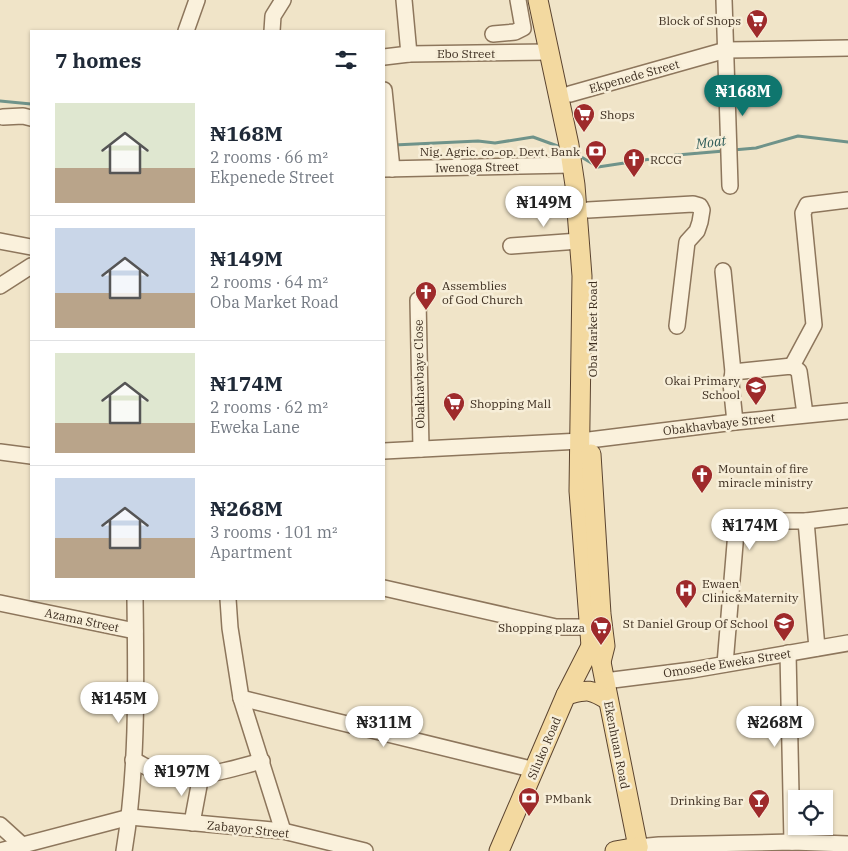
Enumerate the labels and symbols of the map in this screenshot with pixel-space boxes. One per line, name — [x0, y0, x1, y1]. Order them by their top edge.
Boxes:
supermarket icon: Block of Shops — [745, 8, 769, 39]
place label: Block of Shops — [658, 13, 741, 28]
street label: Ebo Street — [437, 46, 495, 61]
street label: Ekpenede Street — [587, 56, 681, 96]
pin: ₦168M — [708, 74, 778, 117]
supermarket icon: Shops — [572, 102, 596, 133]
place label: Shops — [600, 107, 635, 122]
water label: Moat — [694, 131, 728, 153]
bank icon: Nig. Agric. co-op. Devt. Bank — [584, 139, 608, 170]
place label: Nig. Agric. co-op. Devt. Bank — [420, 144, 580, 159]
church icon: RCCG — [622, 147, 646, 178]
place label: RCCG — [650, 152, 682, 167]
street label: Iwenoga Street — [435, 159, 519, 175]
pin: ₦149M — [509, 186, 579, 228]
place label: Assemblies of God Church — [442, 278, 523, 307]
church icon: Assemblies of God Church — [414, 280, 438, 311]
street label: Oba Market Road — [585, 281, 600, 377]
street label: Obakhavbaye Close — [411, 319, 427, 429]
place label: Okai Primary School — [665, 373, 741, 402]
school or university icon: Okai Primary School — [744, 375, 768, 406]
supermarket icon: Shopping Mall — [442, 391, 466, 422]
place label: Shopping Mall — [470, 396, 551, 411]
street label: Obakhavbaye Street — [662, 410, 776, 438]
place label: Mountain of fire miracle ministry — [718, 461, 813, 490]
church icon: Mountain of fire miracle ministry — [690, 463, 714, 494]
pin: ₦174M — [715, 508, 785, 551]
place label: Ewaen Clinic&Maternity — [702, 576, 799, 605]
hospital icon: Ewaen Clinic&Maternity — [674, 578, 698, 609]
street label: Azama Street — [43, 605, 121, 635]
school or university icon: St Daniel Group Of School — [772, 611, 796, 642]
supermarket icon: Shopping plaza — [589, 615, 613, 646]
place label: St Daniel Group Of School — [623, 616, 768, 631]
place label: Shopping plaza — [498, 620, 585, 635]
street label: Omosede Eweka Street — [662, 645, 792, 681]
pin: ₦145M — [84, 682, 154, 724]
street label: Ekenhuan Road — [601, 700, 633, 790]
pin: ₦311M — [349, 706, 419, 748]
pin: ₦268M — [740, 706, 810, 748]
street label: Siluko Road — [524, 714, 564, 782]
pin: ₦197M — [147, 754, 217, 797]
bank icon: PMbank — [517, 786, 541, 817]
bar icon: Drinking Bar — [747, 788, 771, 819]
place label: PMbank — [545, 791, 592, 806]
place label: Drinking Bar — [670, 793, 744, 808]
street label: Zabayor Street — [206, 817, 290, 841]

